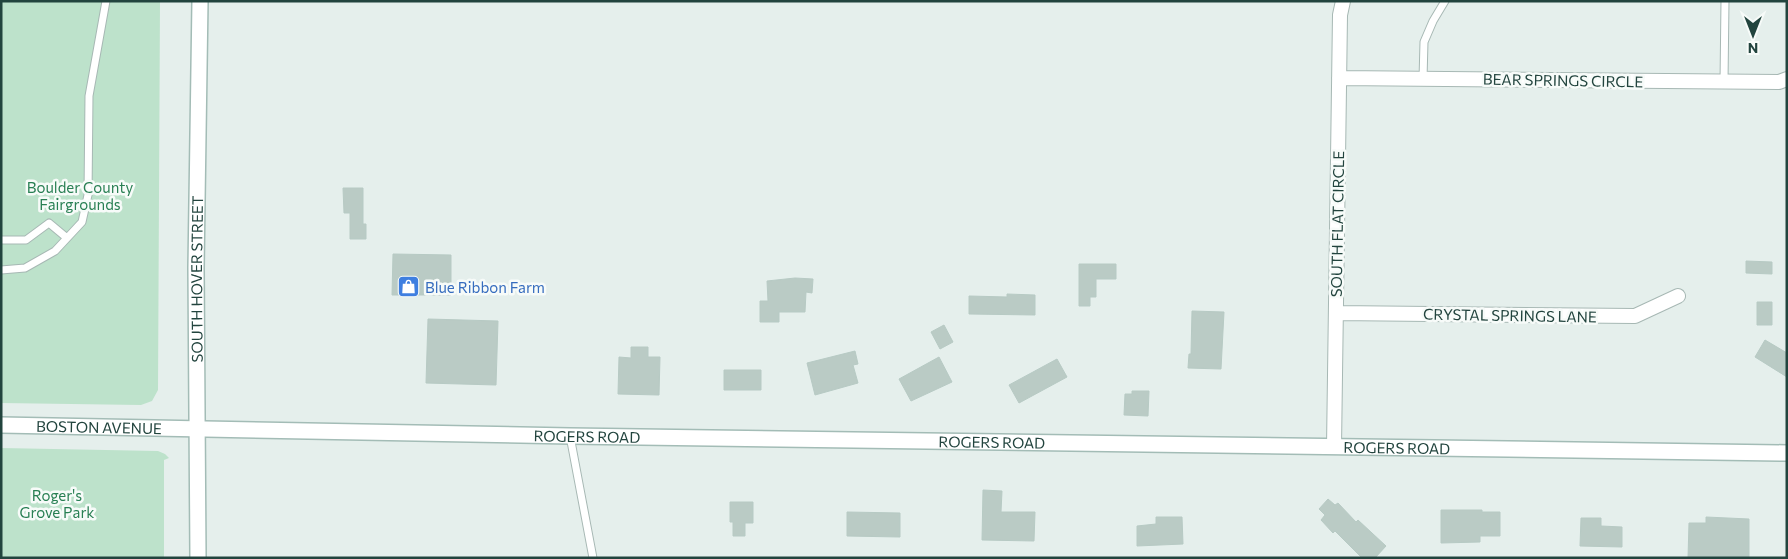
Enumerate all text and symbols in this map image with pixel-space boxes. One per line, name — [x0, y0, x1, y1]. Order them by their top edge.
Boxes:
north arrow — [1728, 10, 1778, 60]
text: N — [1748, 40, 1758, 57]
street label: BEAR SPRINGS CIRCLE — [1483, 70, 1643, 90]
street label: SOUTH FLAT CIRCLE — [1327, 151, 1347, 297]
park label: Boulder County Fairgrounds — [27, 178, 133, 213]
street label: SOUTH HOVER STREET — [187, 195, 206, 363]
shop icon: Blue Ribbon Farm — [397, 275, 421, 299]
place label: Blue Ribbon Farm — [425, 278, 545, 296]
street label: CRYSTAL SPRINGS LANE — [1423, 304, 1597, 326]
street label: BOSTON AVENUE — [36, 417, 162, 437]
street label: ROGERS ROAD — [533, 426, 640, 446]
street label: ROGERS ROAD — [938, 432, 1045, 452]
street label: ROGERS ROAD — [1343, 438, 1450, 457]
park label: Roger's Grove Park — [19, 486, 95, 521]

